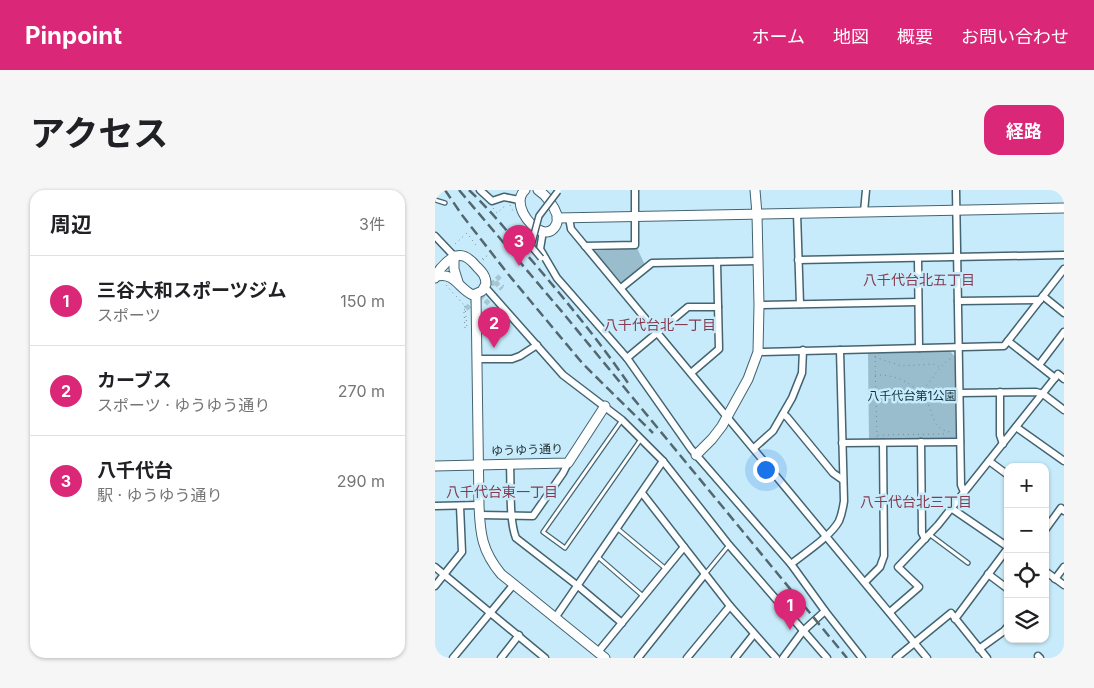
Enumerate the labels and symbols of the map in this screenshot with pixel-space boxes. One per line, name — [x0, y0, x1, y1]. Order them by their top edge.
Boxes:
pin: 3 — [503, 225, 535, 266]
district label: 八千代台北五丁目 — [863, 271, 975, 288]
pin: 2 — [478, 307, 510, 348]
district label: 八千代台北一丁目 — [604, 316, 716, 333]
park label: 八千代台第1公園 — [868, 388, 956, 403]
street label: ゆうゆう通り — [491, 441, 563, 458]
your location — [753, 457, 779, 483]
district label: 八千代台東一丁目 — [446, 483, 558, 500]
district label: 八千代台北三丁目 — [860, 493, 972, 510]
pin: 1 — [774, 589, 806, 630]

